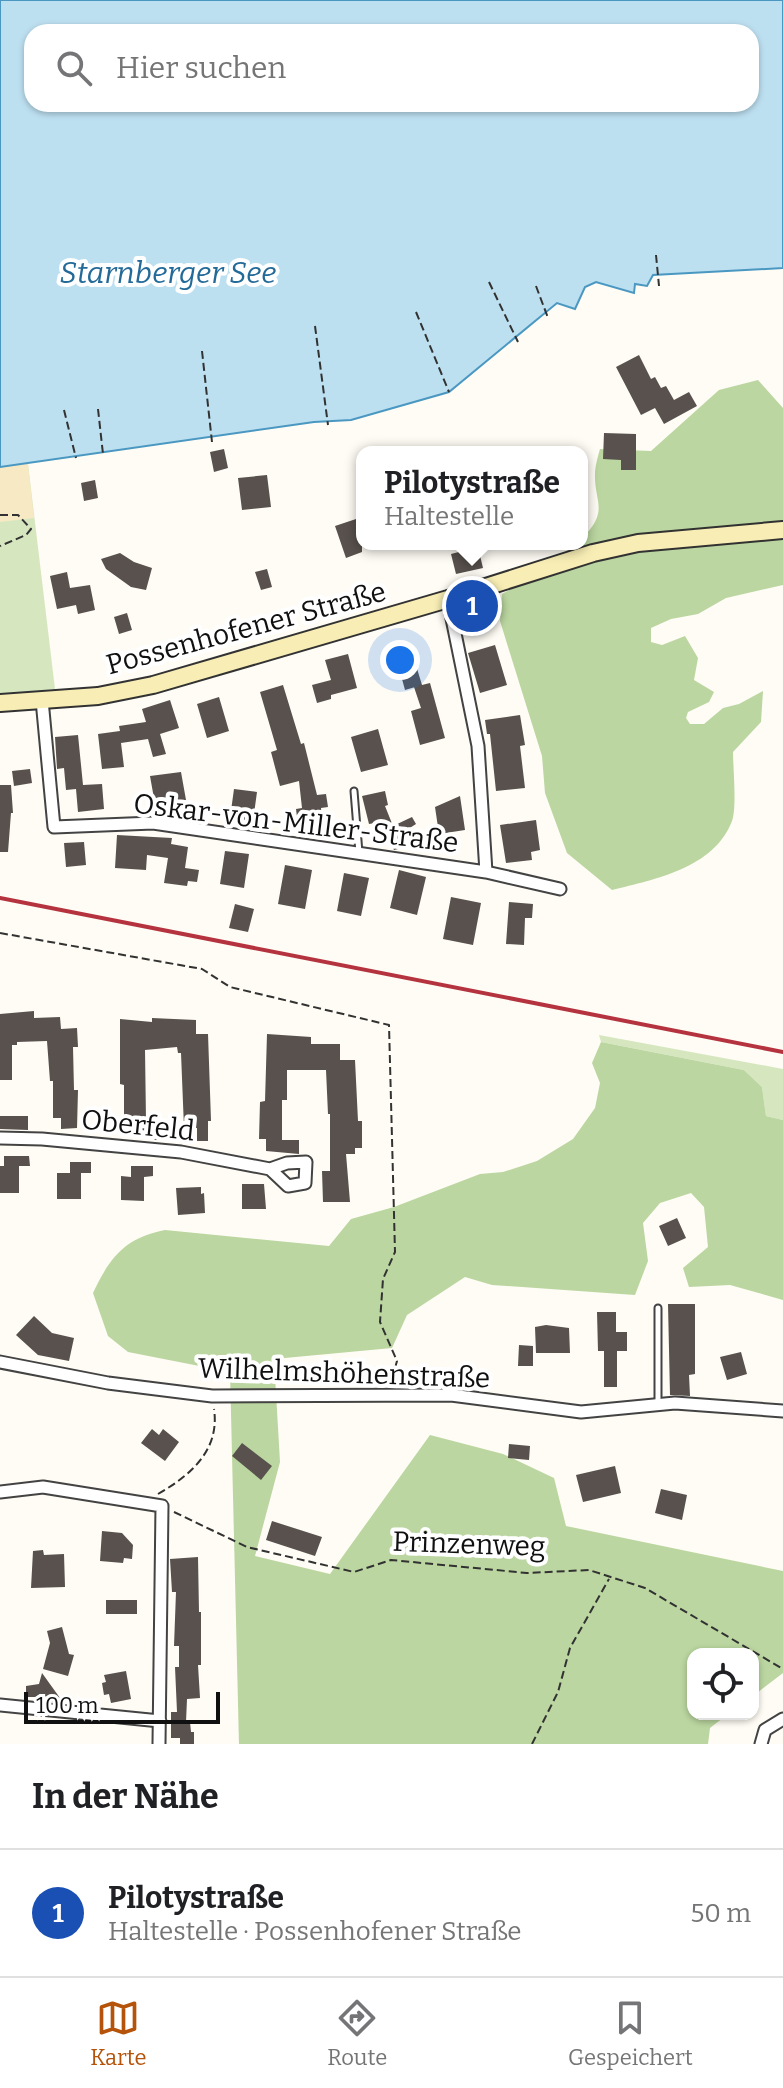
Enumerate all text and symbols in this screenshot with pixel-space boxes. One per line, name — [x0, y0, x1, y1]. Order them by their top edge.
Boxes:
search box — [24, 24, 759, 112]
icon: search — [52, 46, 96, 90]
text: Hier suchen — [116, 50, 286, 86]
water label: Starnberger See — [60, 255, 276, 291]
popup — [356, 446, 588, 550]
text: Pilotystraße — [384, 465, 560, 501]
text: Haltestelle — [384, 501, 514, 532]
street label: Possenhofener Straße — [103, 575, 389, 681]
pin: 1 — [446, 576, 498, 636]
your location — [380, 640, 420, 680]
street label: Oskar-von-Miller-Straße — [132, 787, 460, 859]
street label: Oberfeld — [80, 1103, 196, 1147]
street label: Wilhelmshöhenstraße — [197, 1351, 491, 1395]
street label: Prinzenweg — [392, 1525, 546, 1563]
map controls — [687, 1648, 759, 1720]
button: locate — [687, 1648, 759, 1720]
scale bar — [24, 1688, 220, 1724]
text: 100 m — [36, 1692, 99, 1719]
text: In der Nähe — [32, 1776, 219, 1817]
text: Pilotystraße — [108, 1880, 284, 1916]
text: 1 — [52, 1898, 64, 1929]
text: 50 m — [690, 1898, 751, 1929]
text: Haltestelle · Possenhofener Straße — [108, 1916, 522, 1947]
tab: Karte — [90, 1996, 146, 2071]
tab: Route — [327, 1996, 387, 2071]
tab: Gespeichert — [568, 1996, 693, 2071]

